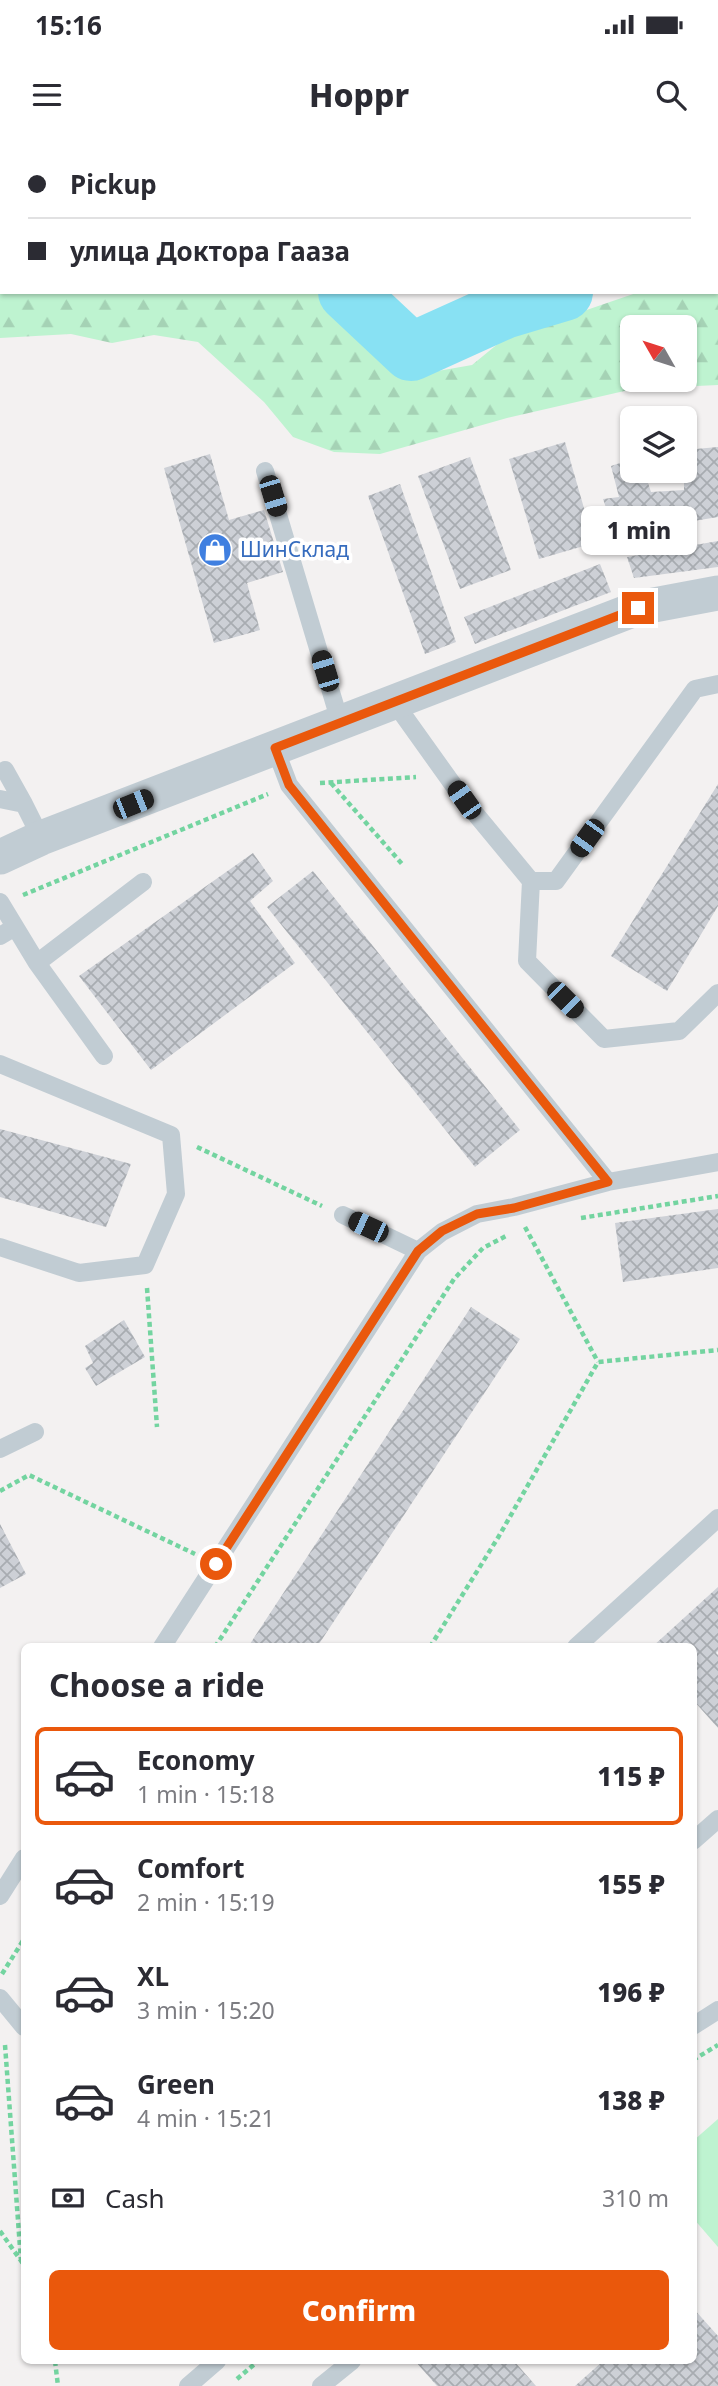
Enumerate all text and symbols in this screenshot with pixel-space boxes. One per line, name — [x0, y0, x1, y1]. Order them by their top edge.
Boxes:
text: 15:16 — [35, 7, 102, 43]
text: Hoppr — [309, 73, 409, 116]
icon: menu — [28, 76, 66, 114]
icon: search — [652, 76, 690, 114]
text: Pickup — [70, 166, 157, 202]
text: улица Доктора Гааза — [70, 233, 350, 269]
north arrow — [620, 315, 696, 392]
map controls — [620, 315, 697, 483]
button: layers — [620, 406, 697, 483]
car — [257, 473, 290, 519]
callout: 1 min — [580, 506, 696, 556]
text: 1 min — [607, 514, 671, 546]
shop icon: ШинСклад — [196, 531, 234, 569]
place label: ШинСклад — [240, 535, 349, 563]
route end — [622, 592, 654, 624]
car — [309, 648, 342, 694]
car — [444, 777, 485, 823]
car — [110, 786, 157, 822]
car — [567, 815, 608, 861]
car — [543, 978, 588, 1022]
car — [345, 1209, 392, 1245]
route start — [200, 1548, 232, 1580]
text: Choose a ride — [49, 1663, 265, 1706]
text: Economy — [137, 1742, 255, 1778]
icon: car — [53, 1745, 116, 1808]
text: 115 ₽ — [597, 1758, 665, 1794]
text: 1 min · 15:18 — [137, 1778, 275, 1810]
text: Comfort — [137, 1850, 245, 1886]
icon: car — [53, 1853, 116, 1916]
text: 155 ₽ — [597, 1866, 665, 1902]
text: 2 min · 15:19 — [137, 1886, 275, 1918]
text: XL — [137, 1958, 169, 1994]
icon: car — [53, 1961, 116, 2024]
text: 196 ₽ — [597, 1974, 665, 2010]
text: 3 min · 15:20 — [137, 1994, 275, 2026]
text: Green — [137, 2066, 215, 2102]
icon: car — [53, 2069, 116, 2132]
text: 138 ₽ — [597, 2082, 665, 2118]
text: 4 min · 15:21 — [137, 2102, 275, 2134]
icon: cash — [49, 2179, 87, 2217]
text: Cash — [105, 2180, 165, 2216]
text: 310 m — [602, 2182, 669, 2214]
button: Confirm — [49, 2270, 669, 2350]

